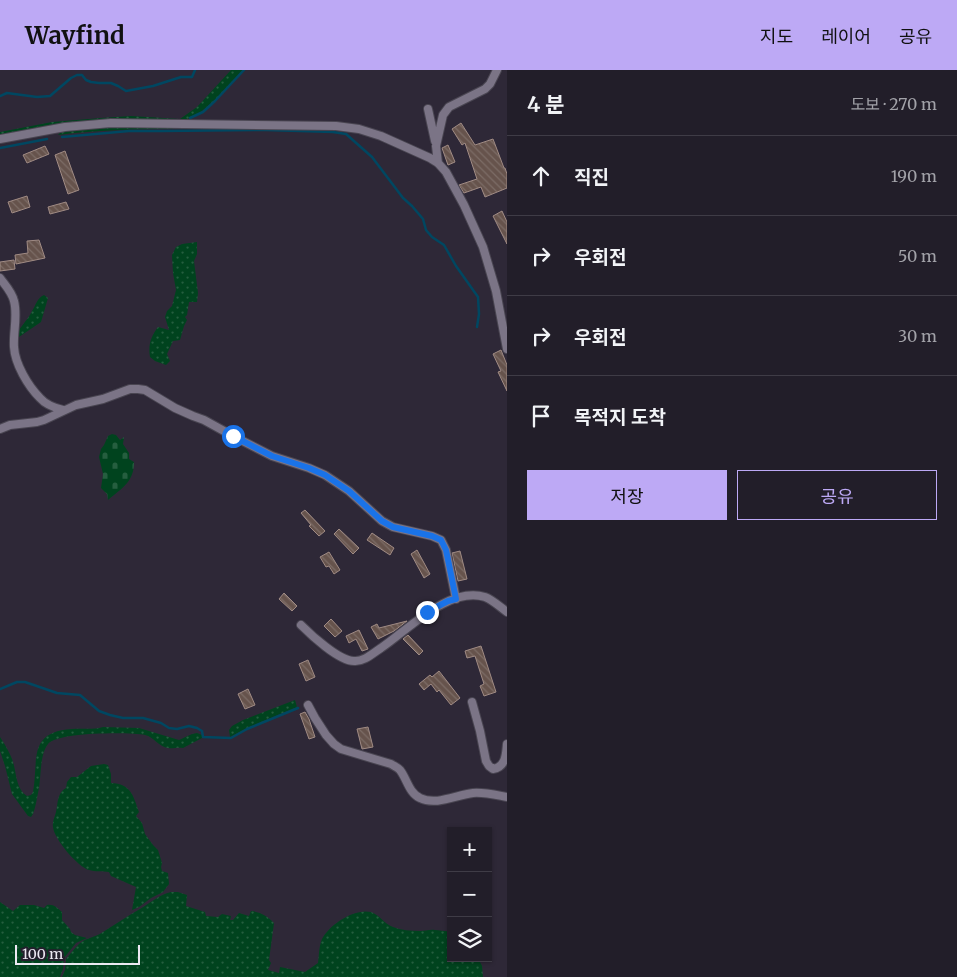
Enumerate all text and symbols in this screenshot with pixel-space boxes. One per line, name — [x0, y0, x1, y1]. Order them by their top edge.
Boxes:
text: Wayfind — [25, 20, 125, 51]
text: 지도 — [760, 25, 793, 48]
text: 레이어 — [821, 25, 871, 48]
text: 공유 — [899, 25, 932, 48]
text: 4 분 — [527, 91, 565, 118]
text: 도보 · 270 m — [851, 94, 937, 114]
icon: ahead — [527, 162, 555, 190]
text: 직진 — [574, 165, 609, 189]
text: 190 m — [891, 166, 937, 186]
icon: right — [527, 242, 555, 270]
text: 우회전 — [574, 245, 626, 269]
text: 50 m — [898, 246, 937, 266]
icon: right — [527, 322, 555, 350]
text: 우회전 — [574, 325, 626, 349]
text: 30 m — [898, 326, 937, 346]
icon: arrive — [527, 402, 555, 430]
text: 목적지 도착 — [574, 405, 666, 429]
route start — [222, 425, 245, 448]
button: 저장 — [527, 470, 727, 520]
button: 공유 — [737, 470, 937, 520]
route end — [416, 601, 439, 624]
map controls — [447, 827, 492, 962]
button: + — [447, 827, 492, 872]
button: − — [447, 872, 492, 917]
button: layers — [447, 917, 492, 962]
scale bar — [15, 942, 140, 965]
text: 100 m — [22, 945, 63, 963]

